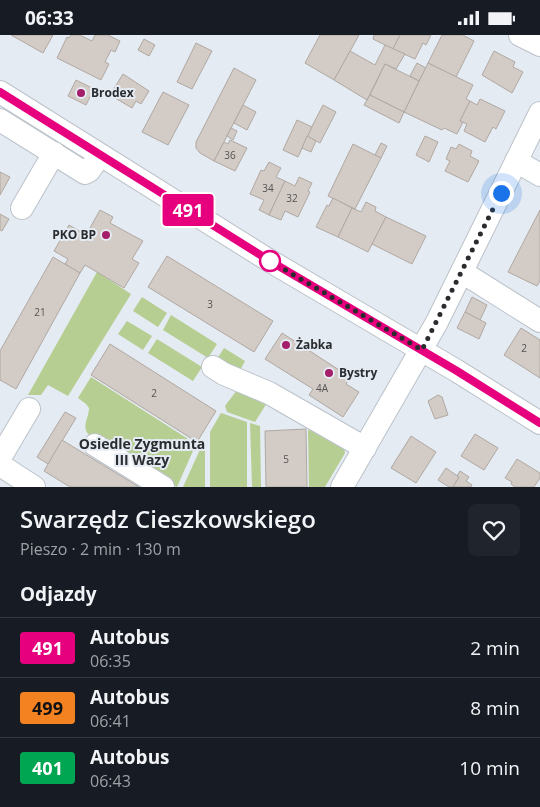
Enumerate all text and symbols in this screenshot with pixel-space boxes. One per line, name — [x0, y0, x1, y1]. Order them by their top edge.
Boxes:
text: 06:33 — [25, 5, 74, 31]
place label: Brodex — [91, 84, 134, 101]
marker: Brodex — [75, 87, 87, 99]
house number: 36 — [224, 148, 236, 162]
house number: 34 — [262, 181, 274, 195]
your location — [489, 181, 514, 206]
house number: 32 — [286, 191, 298, 205]
line badge: 491 — [159, 194, 217, 226]
text: 491 — [173, 198, 203, 222]
place label: PKO BP — [52, 226, 96, 243]
marker: PKO BP — [100, 229, 112, 241]
unlabelled marker — [259, 250, 281, 272]
house number: 3 — [207, 297, 213, 311]
house number: 21 — [34, 305, 46, 319]
place label: Żabka — [296, 336, 332, 353]
marker: Żabka — [280, 339, 292, 351]
house number: 2 — [521, 341, 527, 355]
place label: Bystry — [339, 364, 378, 381]
marker: Bystry — [323, 367, 335, 379]
house number: 4A — [316, 381, 329, 395]
house number: 2 — [151, 386, 157, 400]
district label: Osiedle Zygmunta III Wazy — [79, 434, 205, 469]
house number: 5 — [283, 452, 289, 466]
text: Swarzędz Cieszkowskiego — [20, 502, 316, 535]
button: heart — [468, 504, 520, 556]
text: Pieszo · 2 min · 130 m — [20, 538, 181, 560]
text: Odjazdy — [20, 581, 97, 607]
text: Autobus — [90, 624, 170, 650]
text: 2 min — [470, 635, 520, 661]
text: 491 — [32, 636, 63, 660]
text: 06:35 — [90, 650, 131, 672]
text: Autobus — [90, 684, 170, 710]
text: 8 min — [470, 695, 520, 721]
text: 499 — [32, 696, 63, 720]
text: 06:41 — [90, 710, 131, 732]
text: Autobus — [90, 744, 170, 770]
text: 10 min — [459, 755, 520, 781]
text: 401 — [32, 756, 63, 780]
text: 06:43 — [90, 770, 131, 792]

